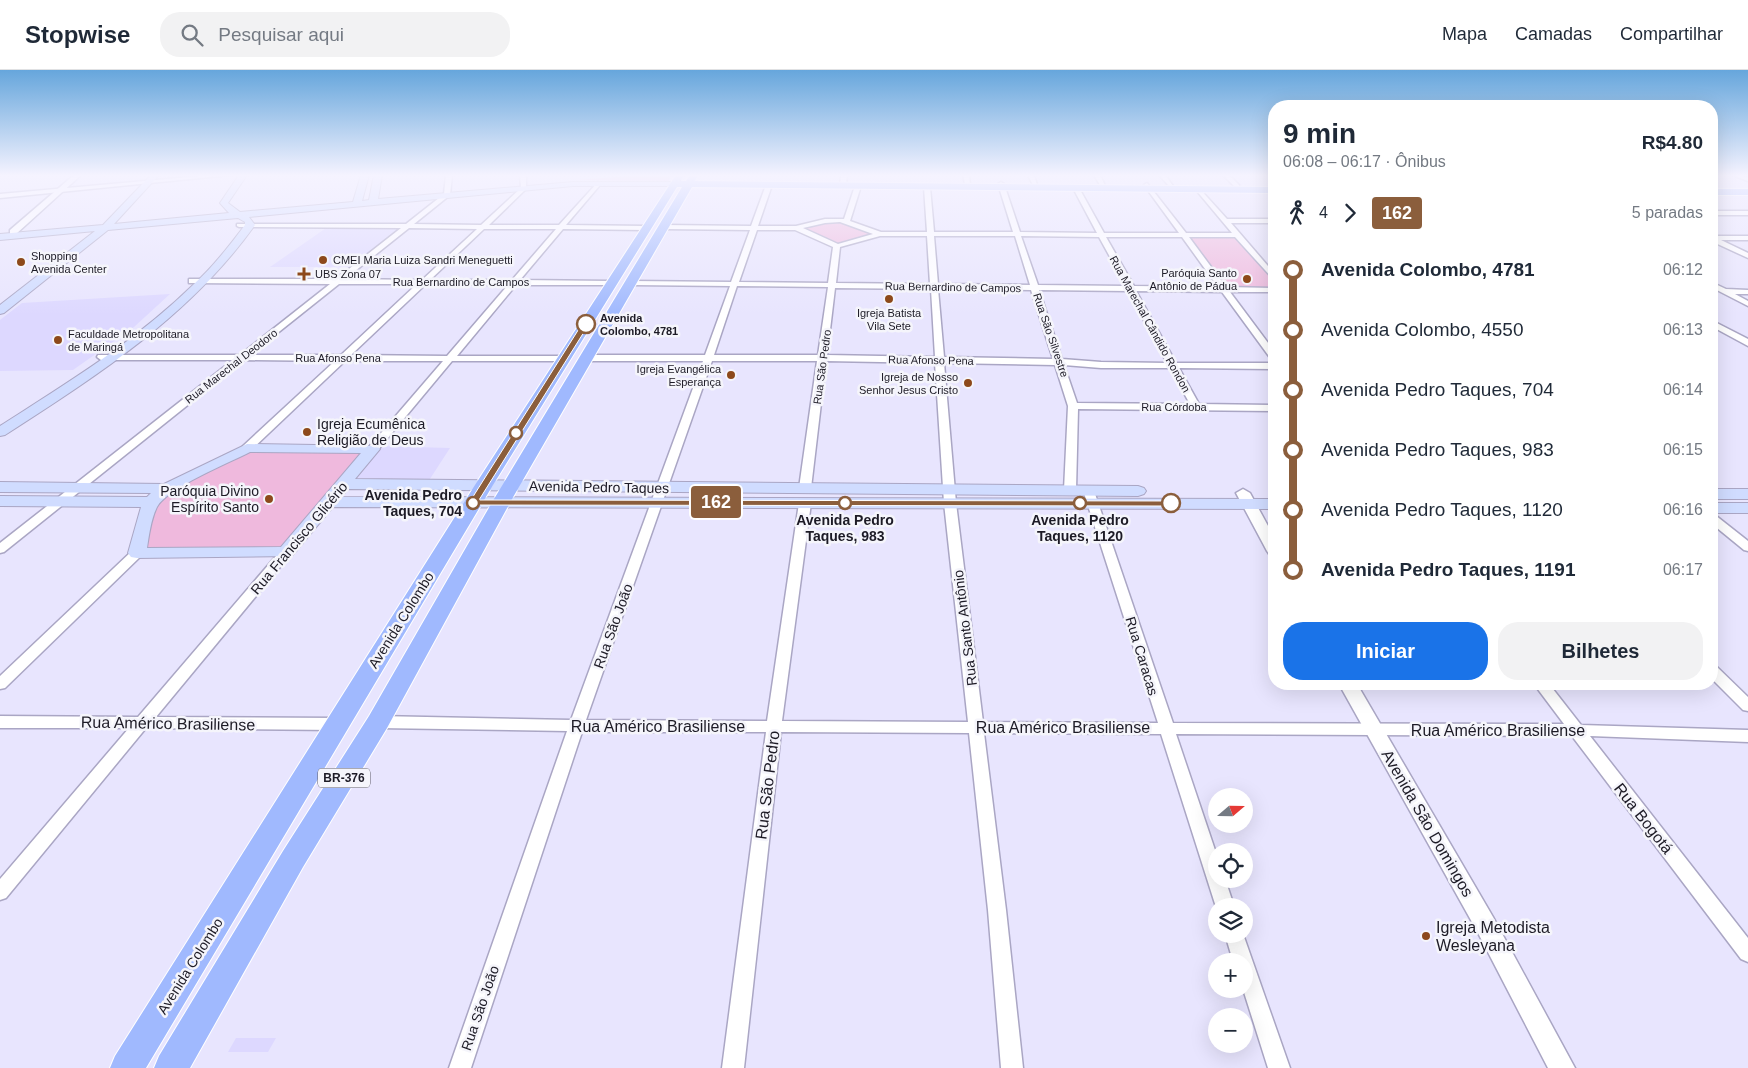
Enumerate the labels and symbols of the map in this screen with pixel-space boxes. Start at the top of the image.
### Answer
place label: Shopping Avenida Center [31,250,107,275]
marker: CMEI Maria Luiza Sandri Meneguetti [317,254,329,266]
place label: CMEI Maria Luiza Sandri Meneguetti [333,254,513,266]
street label: Rua Marechal Cândido Rondon [1107,254,1193,394]
marker: Shopping Avenida Center [15,256,27,268]
marker: UBS Zona 07 [297,267,311,281]
place label: Paróquia Santo Antônio de Pádua [1150,267,1238,292]
place label: UBS Zona 07 [315,268,381,280]
marker: Paróquia Santo Antônio de Pádua [1241,273,1253,285]
street label: Rua Bernardino de Campos [393,276,530,288]
street label: Rua Bernardino de Campos [885,280,1022,294]
street label: Rua São Silvestre [1031,291,1071,379]
marker: Igreja Batista Vila Sete [883,293,895,305]
place label: Igreja Batista Vila Sete [857,307,922,332]
place label: Avenida Colombo, 4781 [600,312,678,337]
marker: Avenida Colombo, 4781 [576,314,596,334]
street label: Rua Marechal Deodoro [182,326,280,406]
place label: Faculdade Metropolitana de Maringá [68,328,190,353]
street label: Rua São Pedro [811,329,833,405]
marker: Faculdade Metropolitana de Maringá [52,334,64,346]
street label: Rua Afonso Pena [295,352,382,364]
street label: Rua Afonso Pena [888,353,975,367]
place label: Igreja Evangélica Esperança [637,363,722,388]
marker: Igreja Evangélica Esperança [725,369,737,381]
place label: Igreja de Nosso Senhor Jesus Cristo [859,371,958,396]
marker: Igreja de Nosso Senhor Jesus Cristo [962,377,974,389]
street label: Rua Córdoba [1141,401,1208,413]
place label: Igreja Ecumênica Religião de Deus [317,416,425,448]
marker: Igreja Ecumênica Religião de Deus [301,426,313,438]
unlabelled marker [509,426,523,440]
street label: Rua Francisco Glicério [247,478,351,597]
street label: Avenida Pedro Taques [529,478,669,496]
place label: Paróquia Divino Espírito Santo [160,483,259,515]
line badge: 162 [687,486,745,518]
place label: Avenida Pedro Taques, 704 [364,487,462,519]
marker: Paróquia Divino Espírito Santo [263,493,275,505]
unlabelled marker [1161,493,1181,513]
marker: Avenida Pedro Taques, 704 [466,496,480,510]
marker: Avenida Pedro Taques, 983 [838,496,852,510]
marker: Avenida Pedro Taques, 1120 [1073,496,1087,510]
place label: Avenida Pedro Taques, 983 [796,512,894,544]
place label: Avenida Pedro Taques, 1120 [1031,512,1129,544]
street label: Avenida Colombo [365,569,437,671]
street label: Rua Santo Antônio [950,569,980,687]
street label: Rua São João [590,581,636,670]
street label: Rua Caracas [1122,615,1162,697]
street label: Rua Américo Brasiliense [81,713,255,734]
street label: Rua Américo Brasiliense [571,718,745,735]
street label: Rua Américo Brasiliense [976,719,1150,736]
street label: Rua Américo Brasiliense [1411,722,1585,739]
street label: Rua São Pedro [752,730,783,840]
street label: Avenida São Domingos [1378,747,1477,900]
road number: BR-376 [318,768,370,788]
street label: Rua Bogotá [1611,780,1676,857]
north arrow [1208,788,1252,832]
street label: Avenida Colombo [154,915,226,1017]
place label: Igreja Metodista Wesleyana [1436,919,1550,954]
marker: Igreja Metodista Wesleyana [1420,930,1432,942]
street label: Rua São João [458,963,502,1053]

